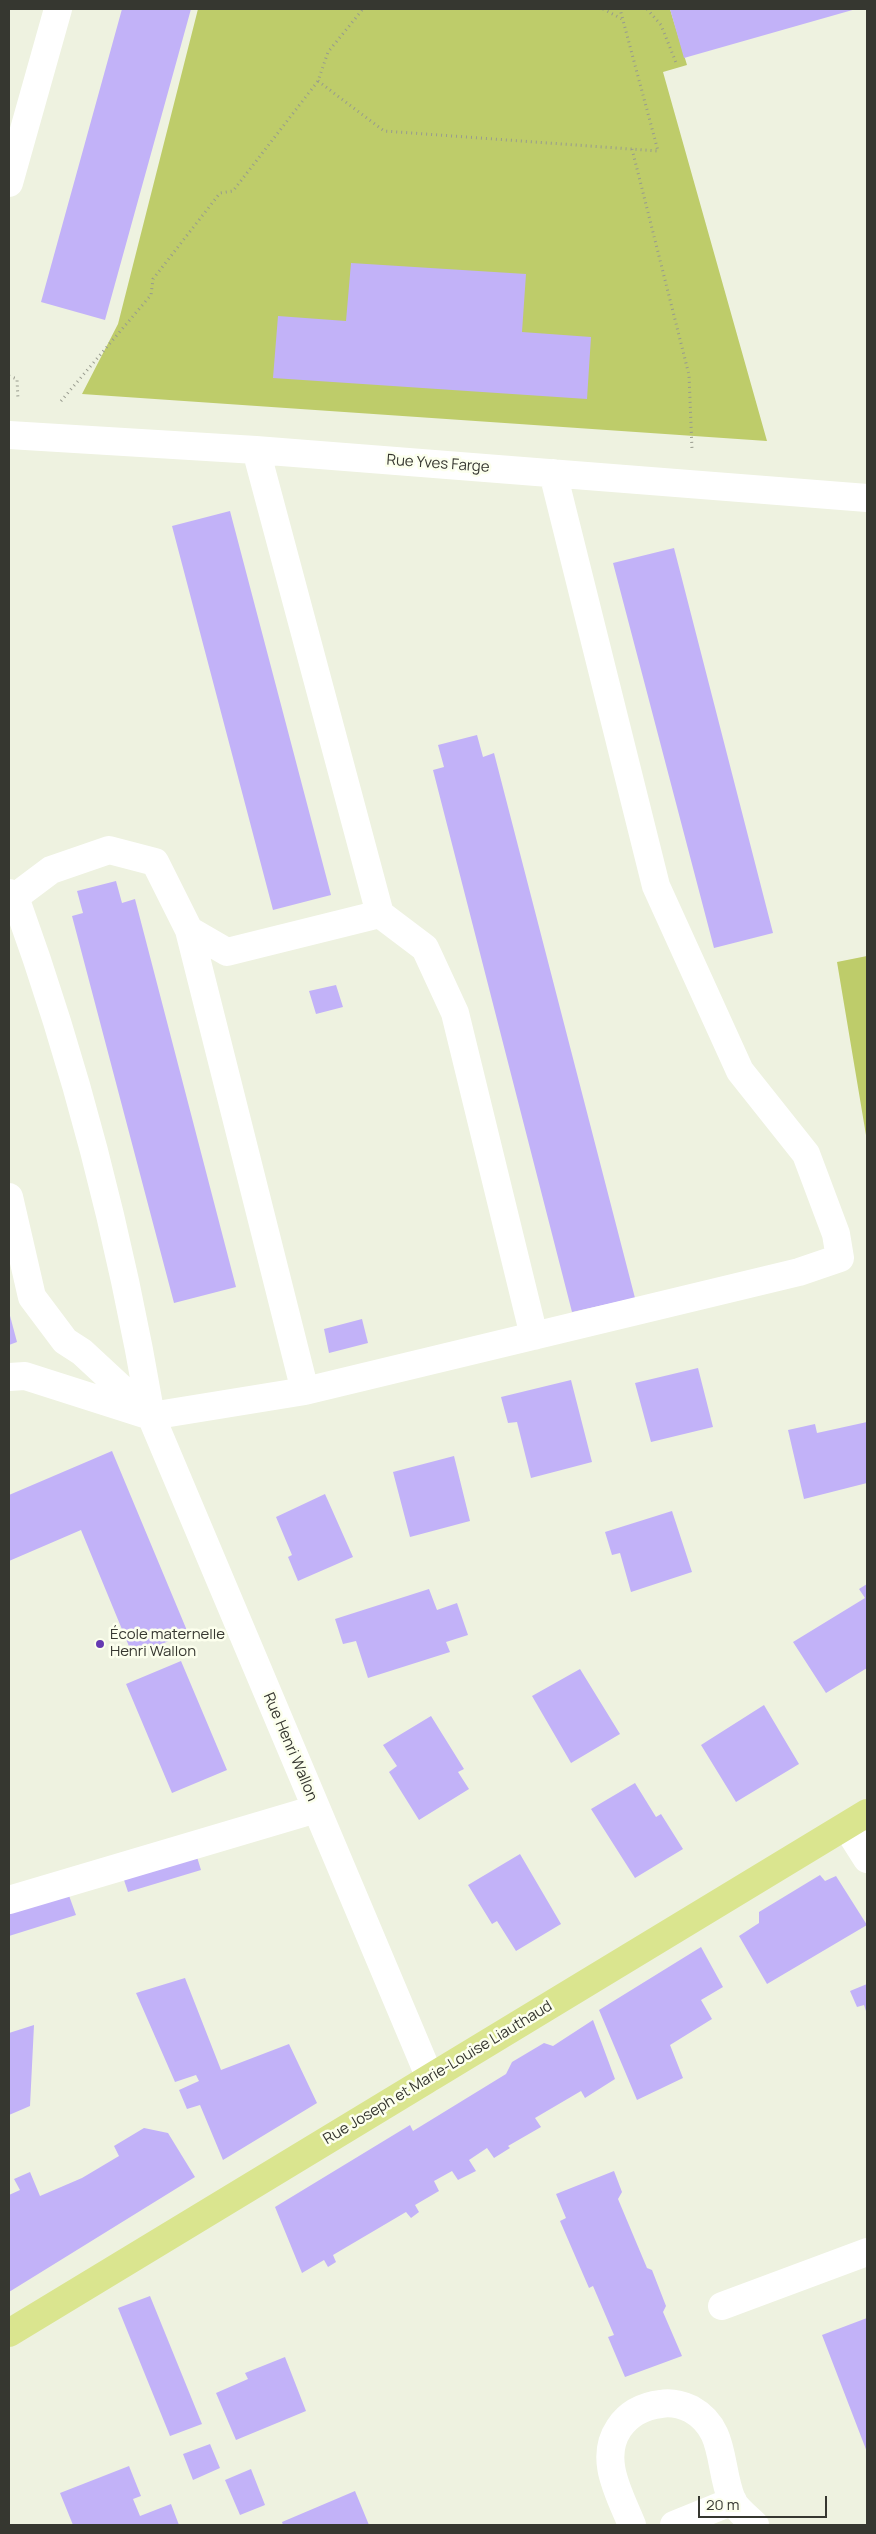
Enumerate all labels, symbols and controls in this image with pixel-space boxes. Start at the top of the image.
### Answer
street label: Rue Yves Farge [386,451,490,477]
place label: École maternelle Henri Wallon [110,1626,225,1661]
marker: École maternelle Henri Wallon [94,1638,106,1650]
street label: Rue Henri Wallon [259,1690,321,1804]
street label: Rue Joseph et Marie-Louise Liauthaud [320,1997,556,2149]
scale bar [701,2486,830,2518]
text: 20 m [706,2494,739,2515]

